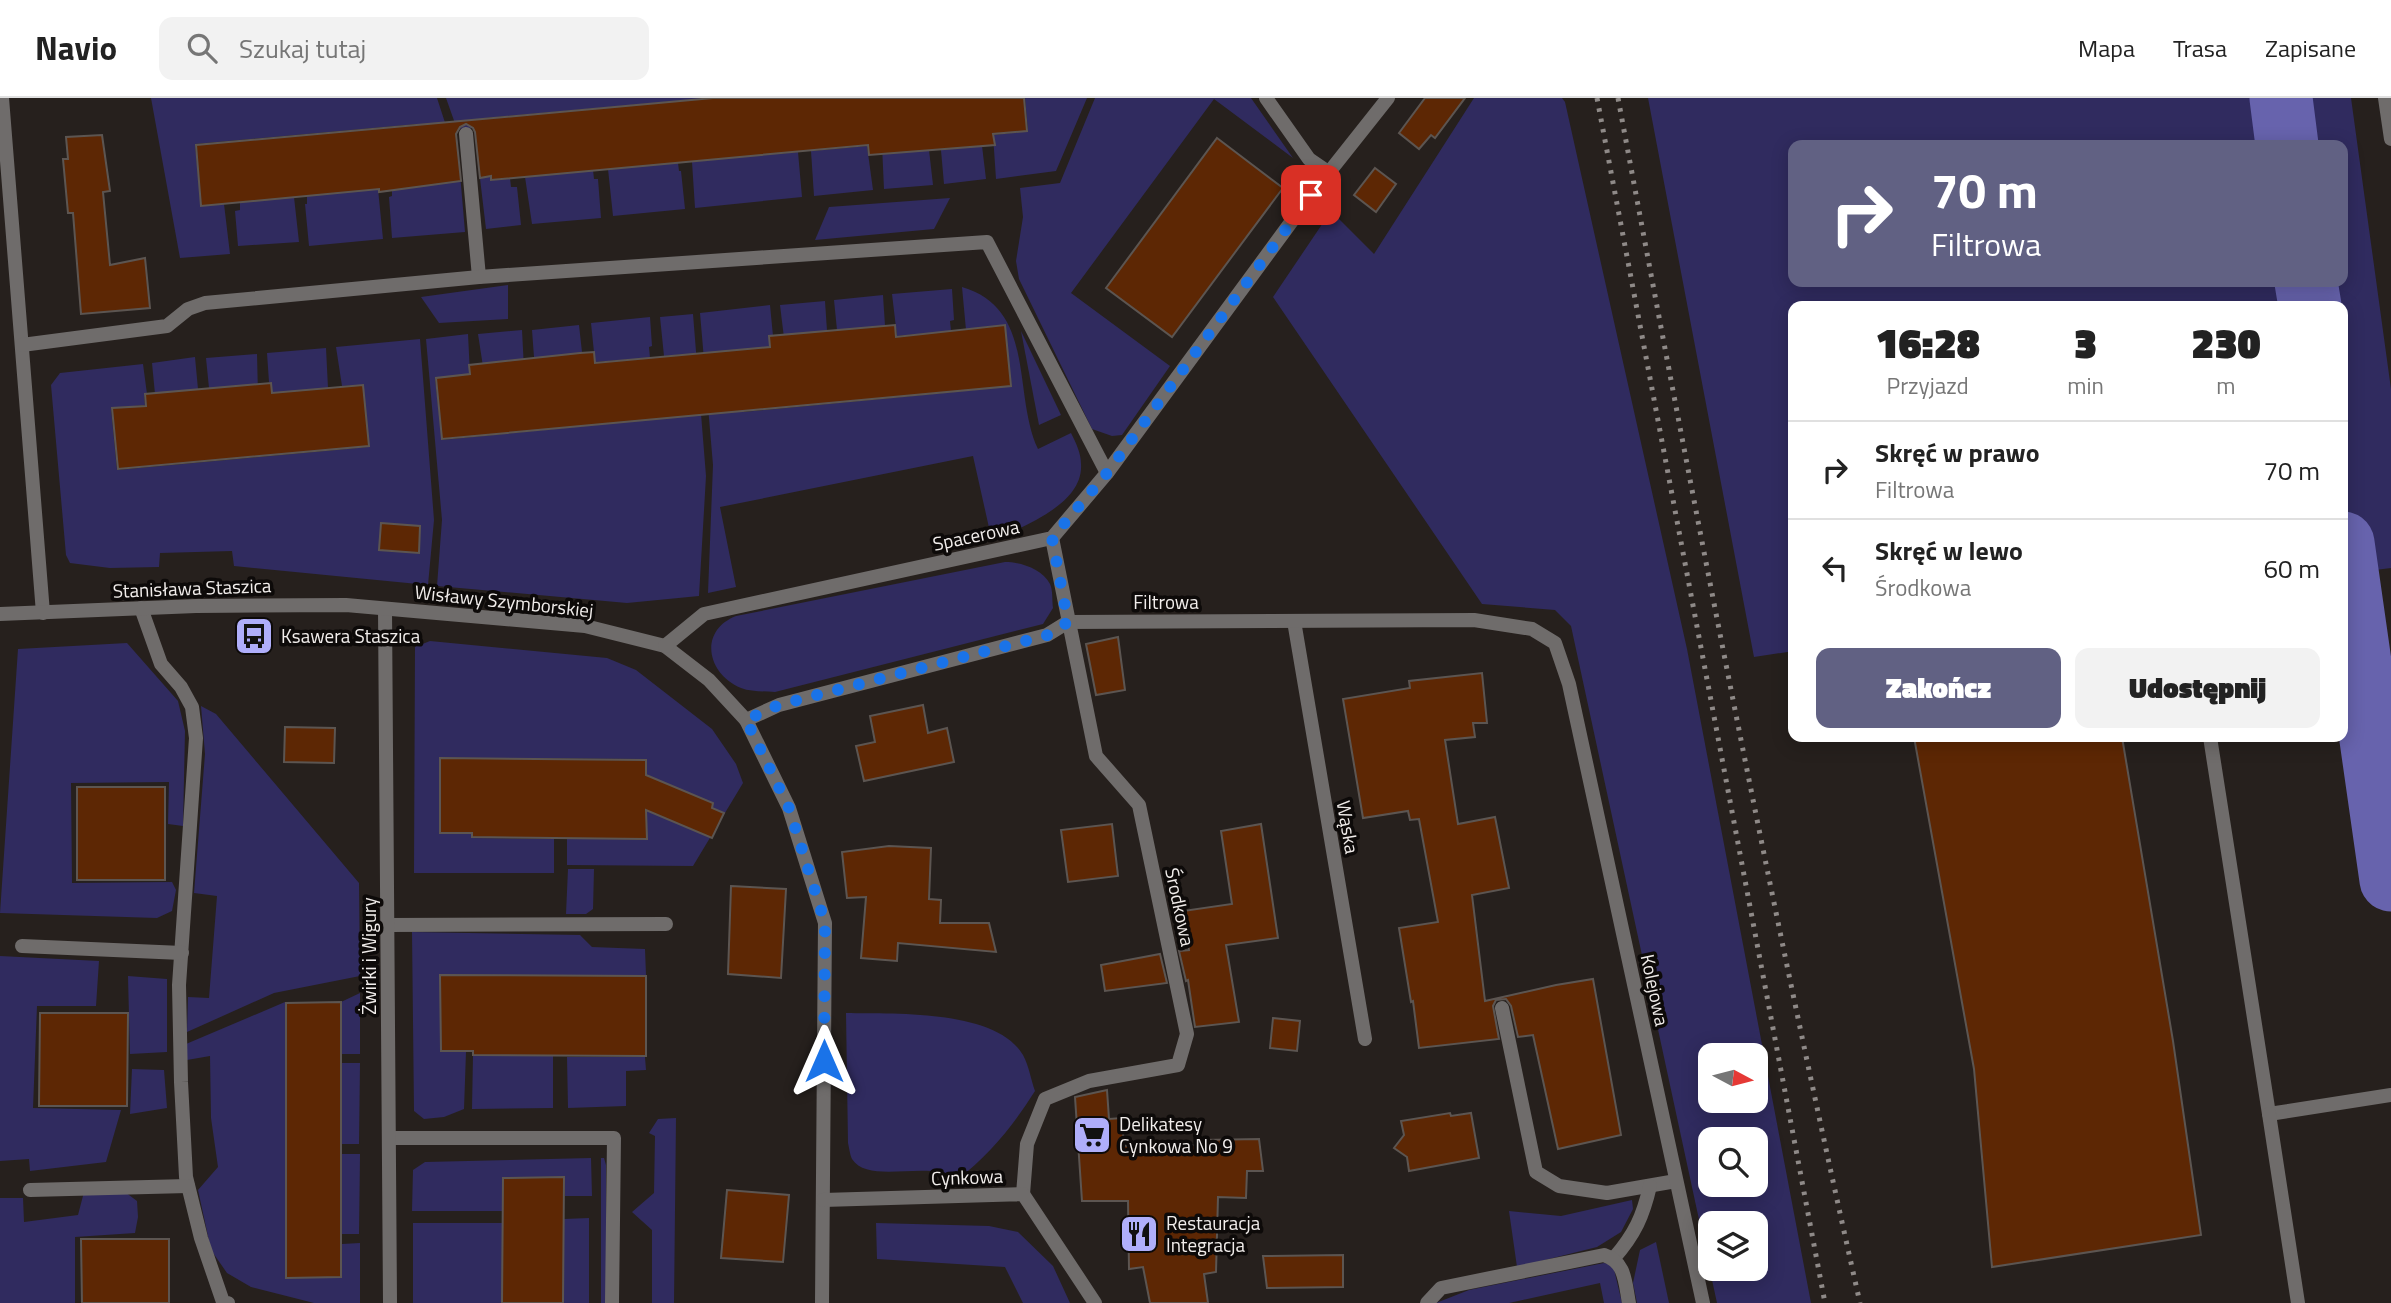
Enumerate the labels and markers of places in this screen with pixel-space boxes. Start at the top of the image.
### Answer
pin [1281,165,1341,225]
bus stop icon: Ksawera Staszica [233,615,275,657]
place label: Ksawera Staszica [281,621,421,650]
place label: Delikatesy Cynkowa No 9 [1119,1109,1233,1160]
supermarket icon: Delikatesy Cynkowa No 9 [1071,1114,1113,1156]
place label: Restauracja Integracja [1166,1208,1261,1259]
restaurant icon: Restauracja Integracja [1118,1213,1160,1255]

